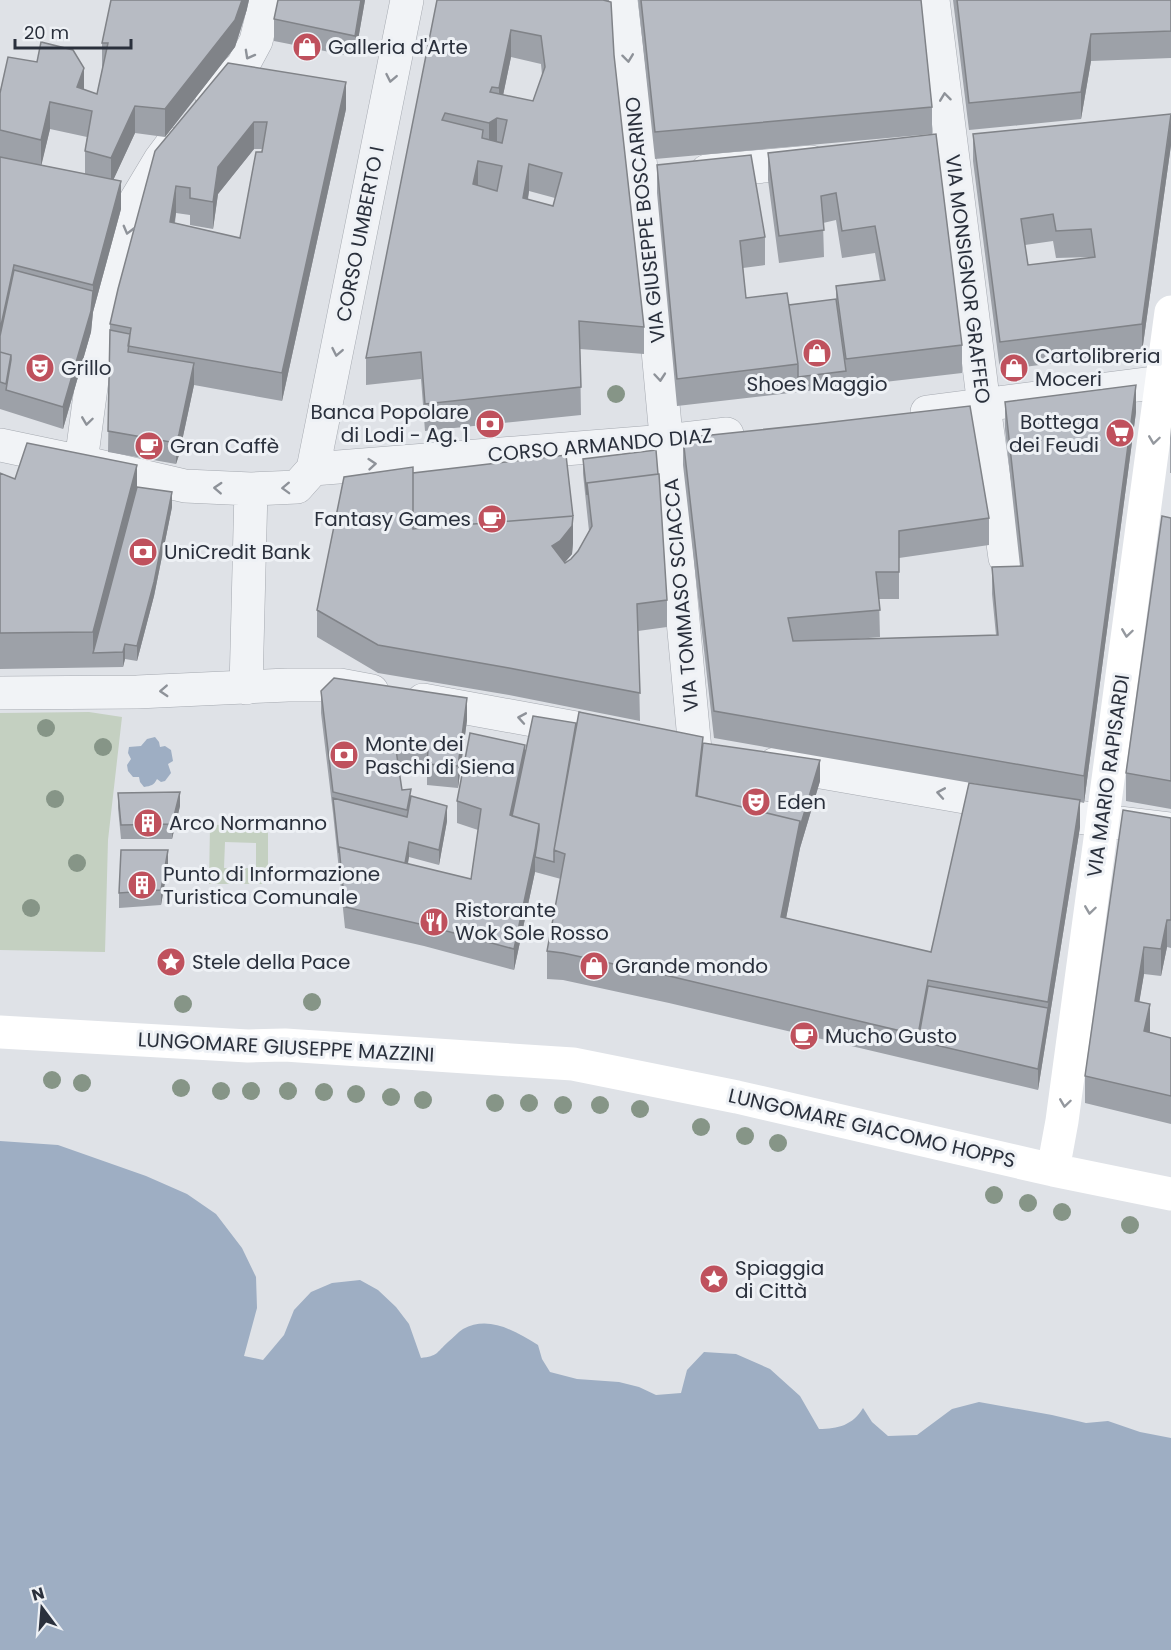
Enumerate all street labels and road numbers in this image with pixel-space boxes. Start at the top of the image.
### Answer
street label: VIA GIUSEPPE BOSCARINO [618,95,672,345]
street label: CORSO UMBERTO I [329,144,391,324]
street label: VIA MONSIGNOR GRAFFEO [939,153,997,405]
street label: CORSO ARMANDO DIAZ [487,421,713,469]
street label: VIA TOMMASO SCIACCA [657,477,705,713]
street label: VIA MARIO RAPISARDI [1080,673,1136,879]
street label: LUNGOMARE GIUSEPPE MAZZINI [137,1025,435,1069]
street label: LUNGOMARE GIACOMO HOPPS [726,1081,1018,1175]

